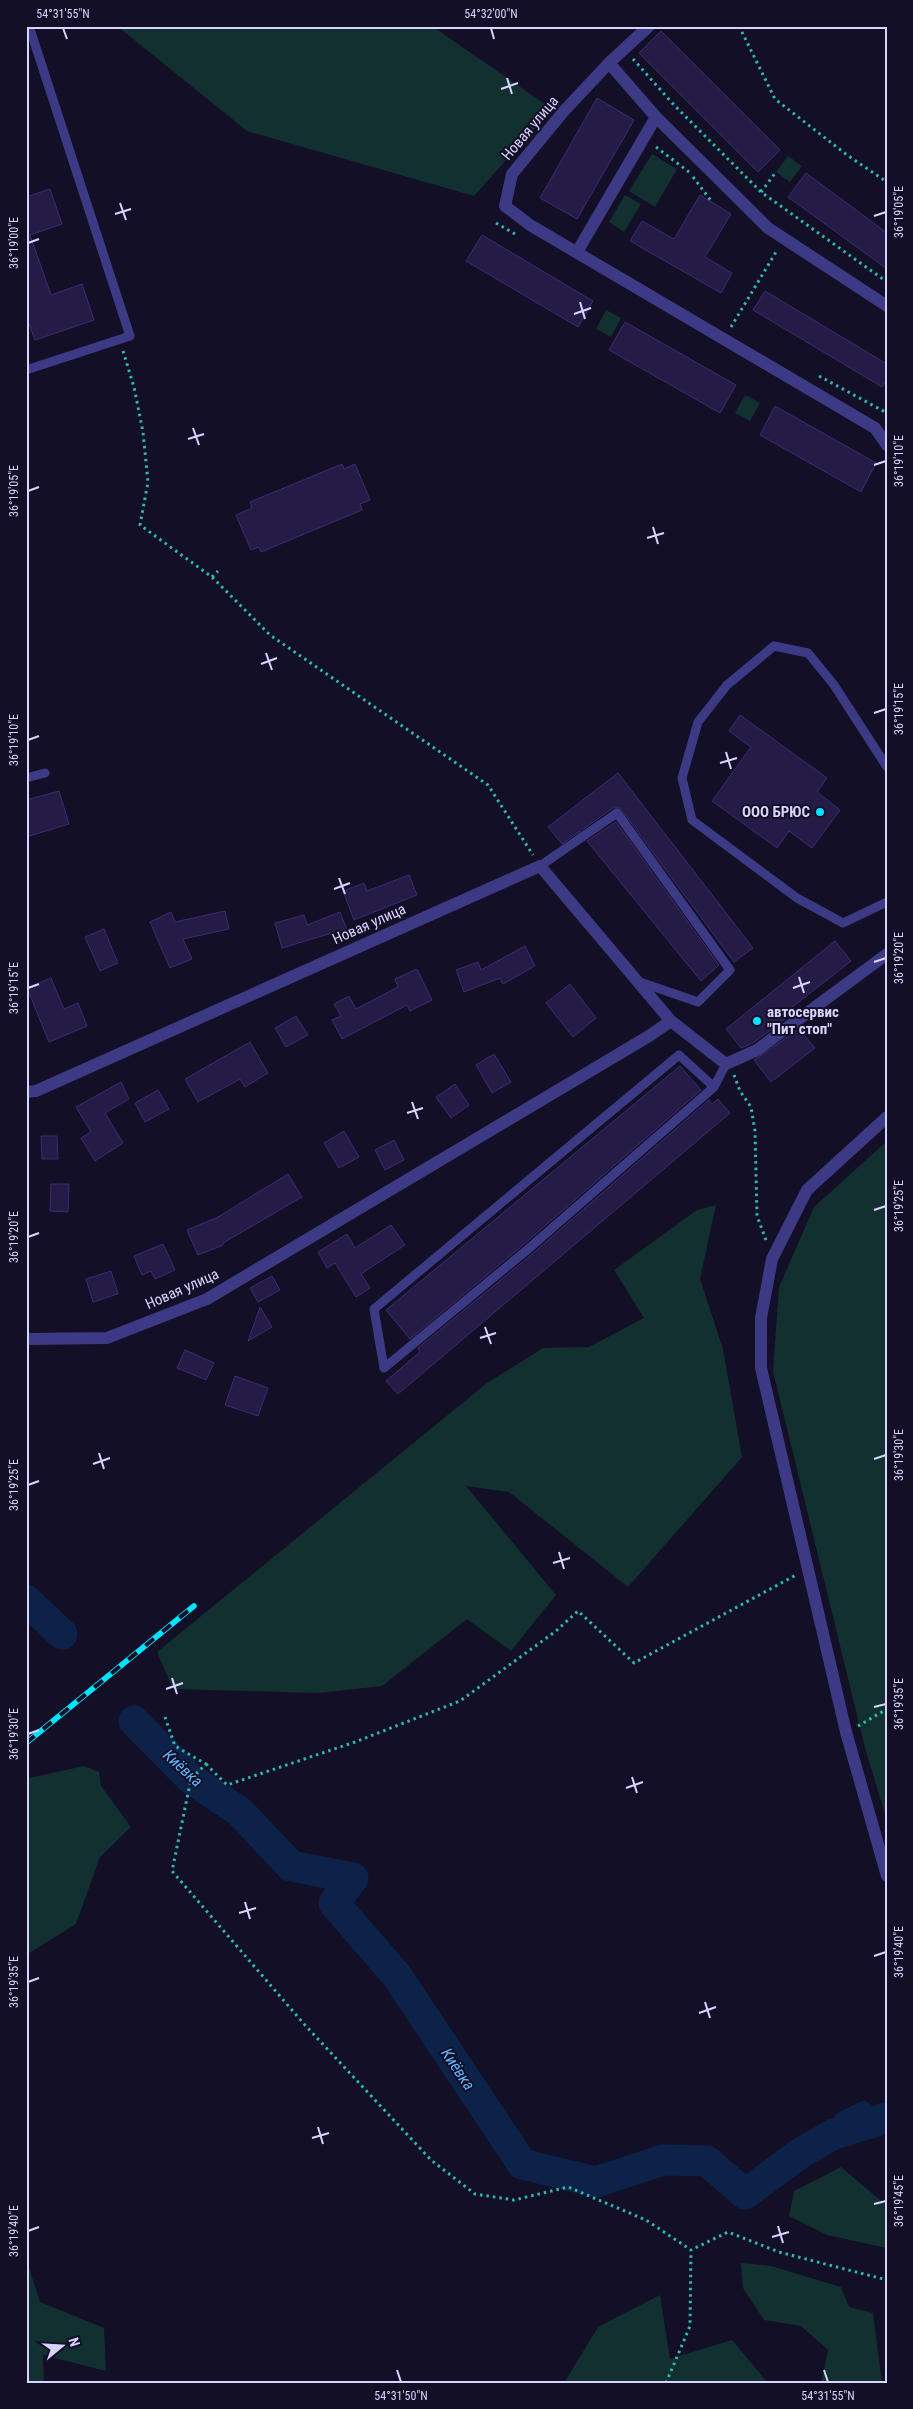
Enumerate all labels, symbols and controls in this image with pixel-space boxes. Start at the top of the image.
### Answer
text: 54°31'55"N [36,7,90,21]
text: 54°32'00"N [464,7,518,21]
street label: Новая улица [498,92,562,164]
text: 36°19'05"E [892,186,906,238]
text: 36°19'00"E [7,217,21,269]
text: 36°19'10"E [892,435,906,487]
text: 36°19'05"E [7,465,21,517]
text: 36°19'15"E [892,683,906,735]
text: 36°19'10"E [7,714,21,766]
place label: ООО БРЮС [742,803,810,821]
marker: ООО БРЮС [814,806,826,818]
street label: Новая улица [329,900,409,948]
text: 36°19'20"E [892,932,906,984]
text: 36°19'15"E [7,962,21,1014]
place label: автосервис "Пит стоп" [767,1003,839,1038]
marker: автосервис "Пит стоп" [751,1015,763,1027]
text: 36°19'25"E [892,1180,906,1232]
text: 36°19'20"E [7,1211,21,1263]
street label: Новая улица [142,1265,222,1313]
text: 36°19'30"E [892,1429,906,1481]
text: 36°19'25"E [7,1459,21,1511]
text: 36°19'35"E [892,1678,906,1730]
text: 36°19'30"E [7,1708,21,1760]
water label: Киёвка [159,1745,207,1791]
text: 36°19'40"E [892,1926,906,1978]
text: 36°19'35"E [7,1956,21,2008]
water label: Киёвка [437,2044,479,2094]
text: 36°19'45"E [892,2175,906,2227]
text: 36°19'40"E [7,2205,21,2257]
north arrow [38,2322,88,2372]
text: N [65,2335,83,2349]
text: 54°31'50"N [374,2389,428,2403]
text: 54°31'55"N [801,2389,855,2403]

